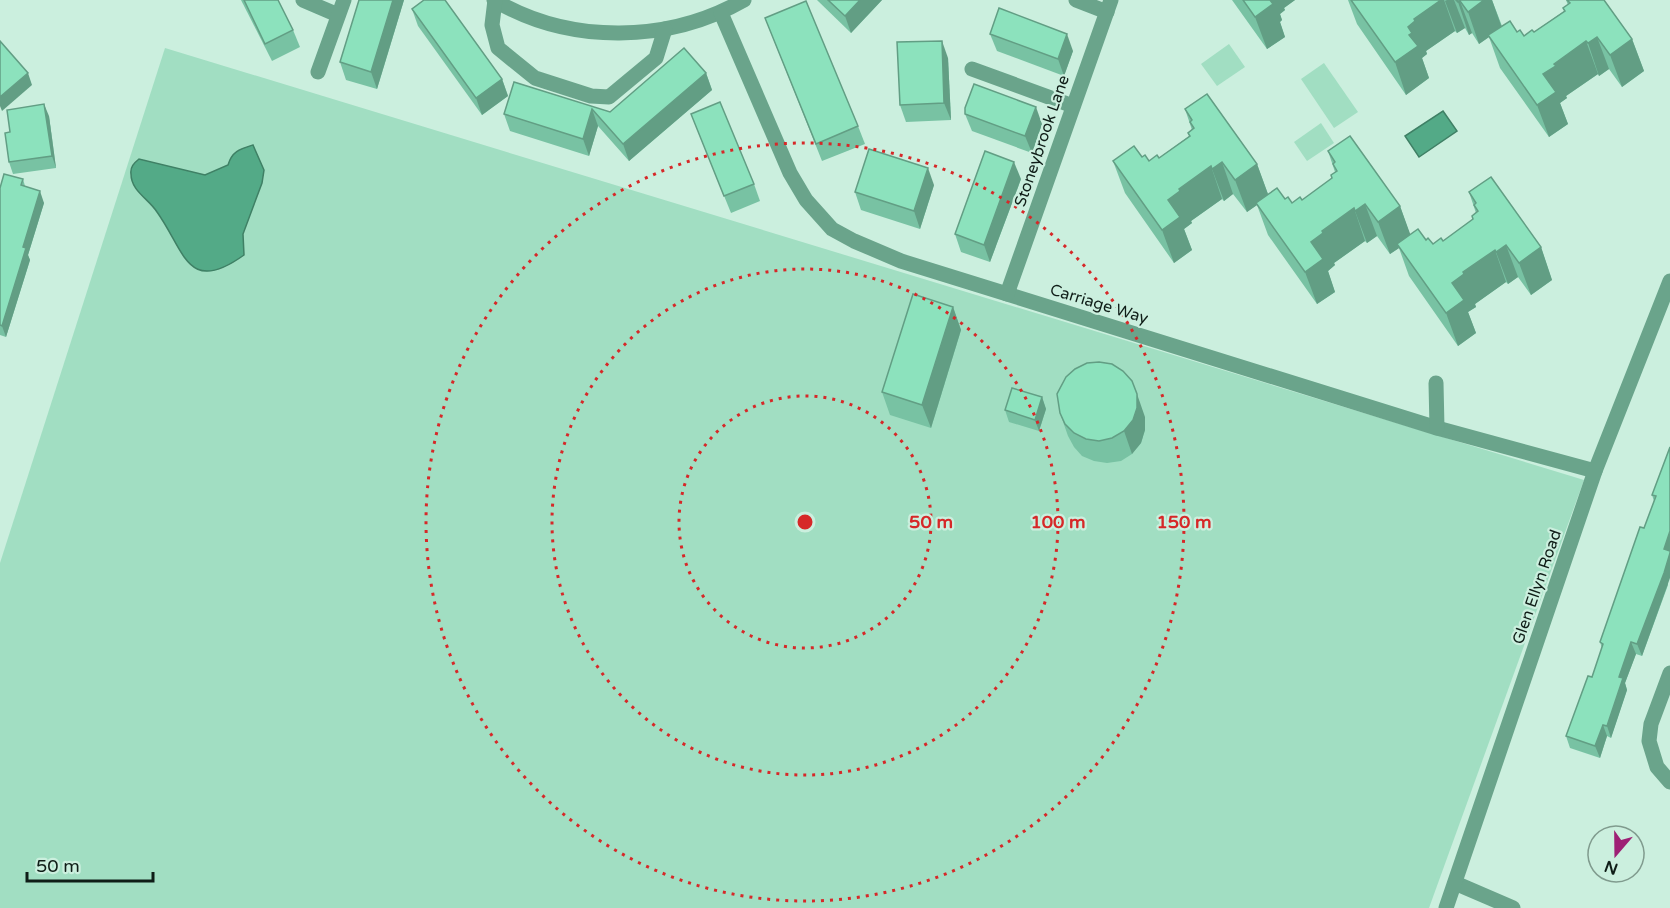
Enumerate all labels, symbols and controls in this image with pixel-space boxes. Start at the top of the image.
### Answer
street label: Stoneybrook Lane [1010,73,1074,209]
street label: Carriage Way [1047,280,1151,329]
text: 50 m [909,511,953,533]
text: 100 m [1030,511,1086,533]
text: 150 m [1156,511,1212,533]
centre of rings [795,512,815,532]
street label: Glen Ellyn Road [1508,527,1566,647]
north arrow [1586,824,1646,884]
scale bar [27,845,153,883]
text: 50 m [36,855,80,877]
text: N [1602,856,1621,879]

